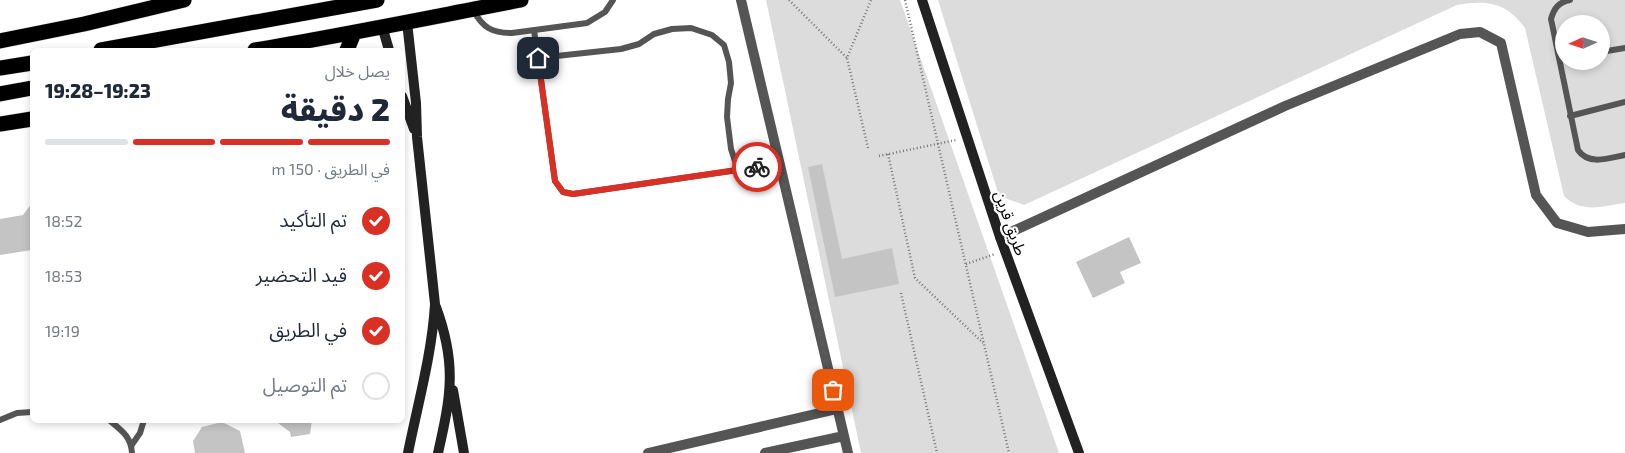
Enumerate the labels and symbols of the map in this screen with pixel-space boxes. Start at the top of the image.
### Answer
north arrow [1555,15,1610,70]
pin [517,37,559,79]
courier [732,142,782,192]
street label: طريق قرين [990,188,1031,259]
pin [812,369,854,411]

